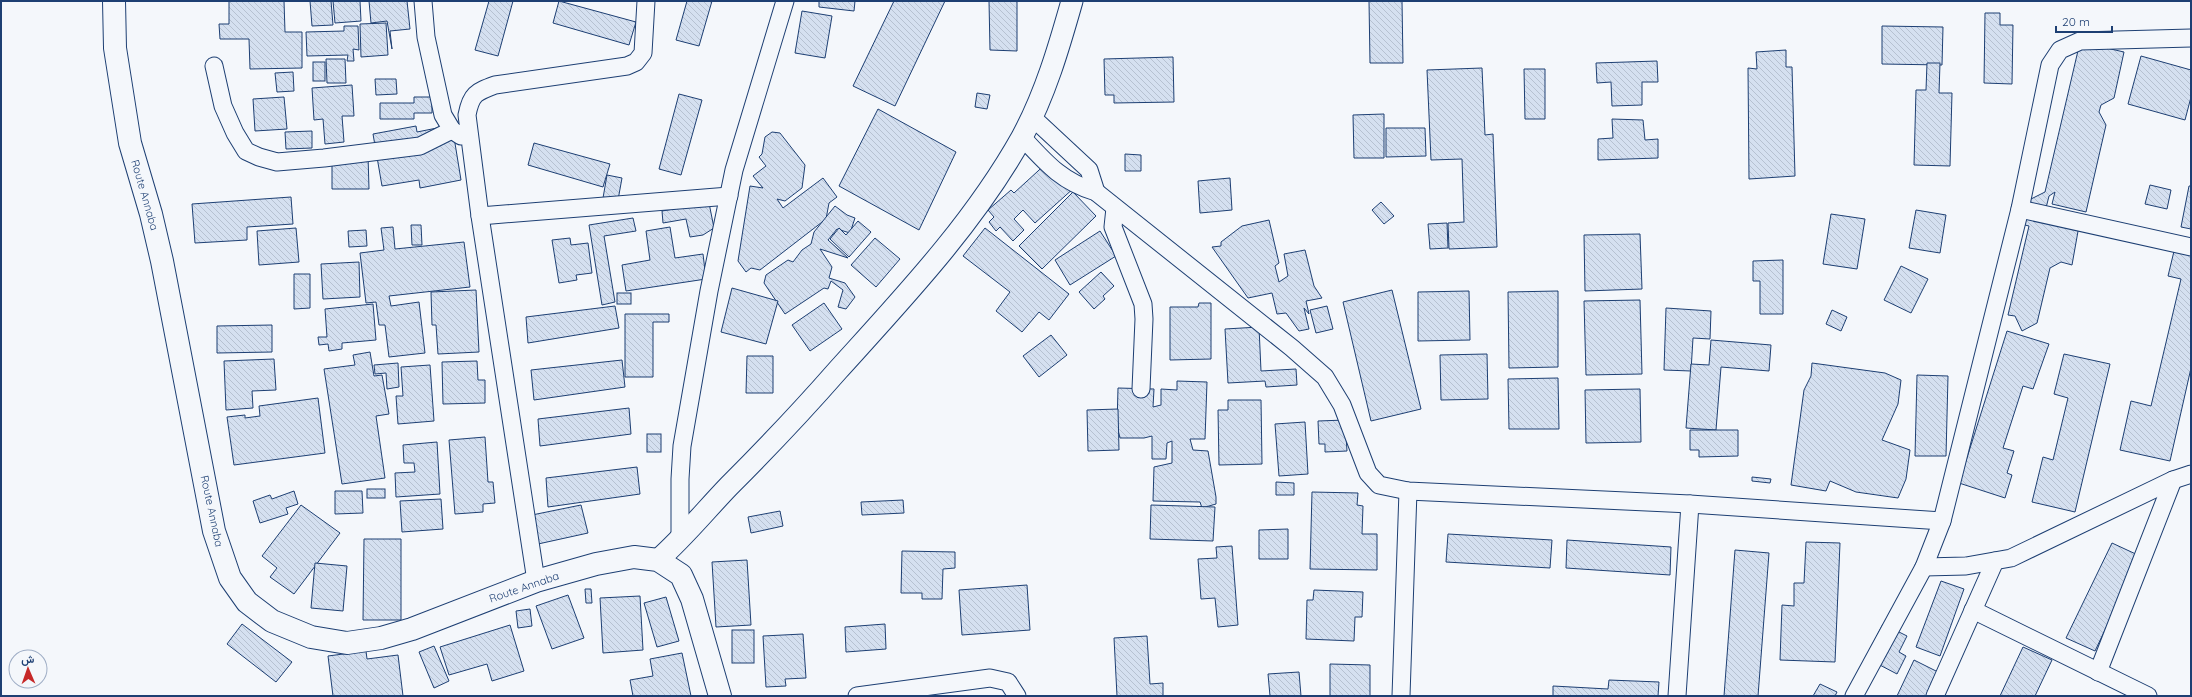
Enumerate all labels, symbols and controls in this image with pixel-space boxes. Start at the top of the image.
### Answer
scale bar [2056,8,2112,34]
text: 20 m [2062,14,2090,29]
street label: Route Annaba [128,158,162,232]
street label: Route Annaba [198,474,226,548]
street label: Route Annaba [487,569,561,605]
north arrow [8,649,48,689]
text: ش [21,652,35,666]

